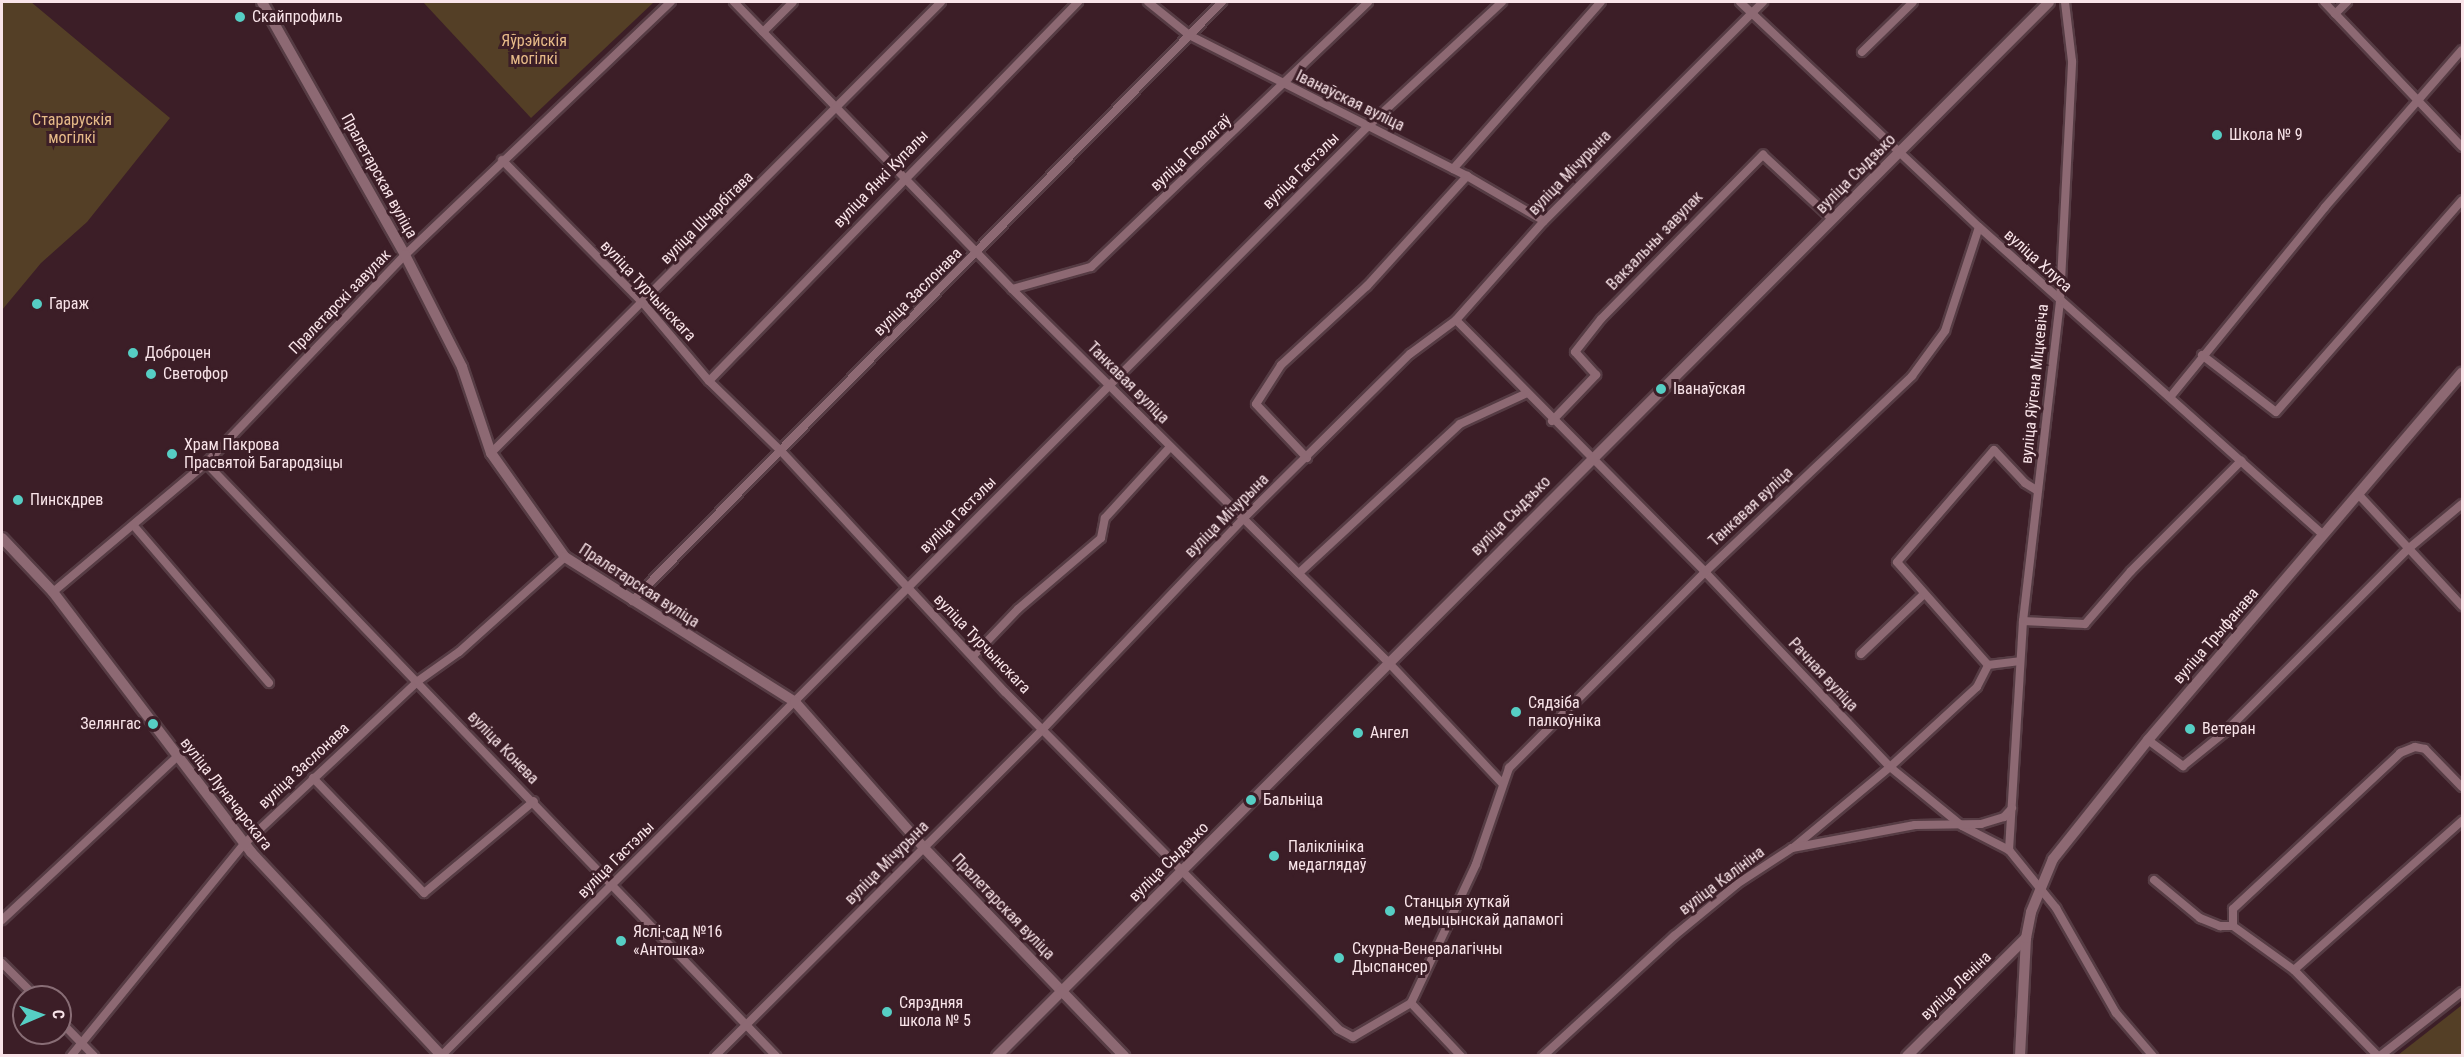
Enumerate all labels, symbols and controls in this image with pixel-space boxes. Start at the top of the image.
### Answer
place label: Скайпрофиль [252,7,343,27]
marker: Скайпрофиль [233,10,247,24]
park label: Яўрэйскія могілкі [501,31,567,69]
street label: Іванаўская вуліца [1293,66,1407,136]
park label: Старарускія могілкі [32,110,112,148]
street label: Пралетарская вуліца [337,110,421,242]
street label: вуліца Геолагаў [1147,111,1235,195]
place label: Школа № 9 [2229,125,2303,145]
street label: вуліца Янкі Купалы [830,126,932,232]
street label: вуліца Мічурына [1525,127,1615,219]
marker: Школа № 9 [2210,128,2224,142]
street label: вуліца Гастэлы [1259,129,1343,213]
street label: вуліца Сыдзько [1812,130,1900,218]
street label: вуліца Шчарбітава [657,168,757,268]
street label: Вакзальны завулак [1603,188,1707,294]
street label: вуліца Хлуса [2000,226,2076,296]
street label: вуліца Турчынскага [596,236,700,346]
street label: вуліца Заслонава [870,244,966,340]
street label: Пралетарскі завулак [285,246,395,358]
place label: Гараж [49,294,89,314]
marker: Гараж [30,297,44,311]
street label: вуліца Яўгена Міцкевіча [2017,303,2053,465]
street label: Танкавая вуліца [1083,338,1173,428]
place label: Доброцен [145,343,211,363]
marker: Доброцен [126,346,140,360]
place label: Светофор [163,364,228,384]
marker: Светофор [144,367,158,381]
place label: Іванаўская [1673,379,1745,399]
marker: Іванаўская [1654,382,1668,396]
place label: Храм Пакрова Прасвятой Багародзіцы [184,435,343,473]
marker: Храм Пакрова Прасвятой Багародзіцы [165,447,179,461]
street label: Танкавая вуліца [1705,463,1797,551]
street label: вуліца Мічурына [1181,470,1273,562]
street label: вуліца Сыдзько [1467,472,1555,560]
street label: вуліца Гастэлы [916,473,1000,557]
place label: Пинскдрев [30,490,103,510]
marker: Пинскдрев [11,493,25,507]
street label: Пралетарская вуліца [575,540,703,632]
street label: вуліца Трыфанава [2169,584,2263,688]
street label: вуліца Турчынскага [930,590,1034,698]
street label: Рачная вуліца [1784,634,1862,716]
place label: Сядзіба палкоўніка [1528,693,1601,731]
marker: Сядзіба палкоўніка [1509,705,1523,719]
street label: вуліца Конева [463,708,543,788]
place label: Зелянгас [80,714,141,734]
marker: Зелянгас [146,717,160,731]
street label: вуліца Заслонава [255,719,353,813]
place label: Ветеран [2202,719,2256,739]
marker: Ветеран [2183,722,2197,736]
place label: Ангел [1370,723,1409,743]
marker: Ангел [1351,726,1365,740]
street label: вуліца Луначарскага [176,734,276,854]
place label: Бальніца [1263,790,1323,810]
marker: Бальніца [1244,793,1258,807]
street label: вуліца Мічурына [841,817,933,909]
street label: вуліца Гастэлы [574,818,658,902]
street label: вуліца Сыдзько [1125,818,1213,906]
place label: Паліклініка медаглядаў [1288,837,1366,875]
street label: вуліца Калініна [1676,843,1768,919]
marker: Паліклініка медаглядаў [1265,847,1283,865]
street label: Пралетарская вуліца [948,850,1058,964]
place label: Станцыя хуткай медыцынскай дапамогі [1404,892,1563,930]
marker: Станцыя хуткай медыцынскай дапамогі [1381,902,1399,920]
place label: Яслі-сад №16 «Антошка» [633,922,722,960]
marker: Яслі-сад №16 «Антошка» [614,934,628,948]
place label: Скурна-Венералагічны Дыспансер [1352,939,1503,977]
street label: вуліца Леніна [1917,948,1995,1024]
marker: Скурна-Венералагічны Дыспансер [1330,949,1348,967]
north arrow [12,985,72,1045]
place label: Сярэдняя школа № 5 [899,993,971,1031]
marker: Сярэдняя школа № 5 [880,1005,894,1019]
text: С [49,1010,68,1019]

